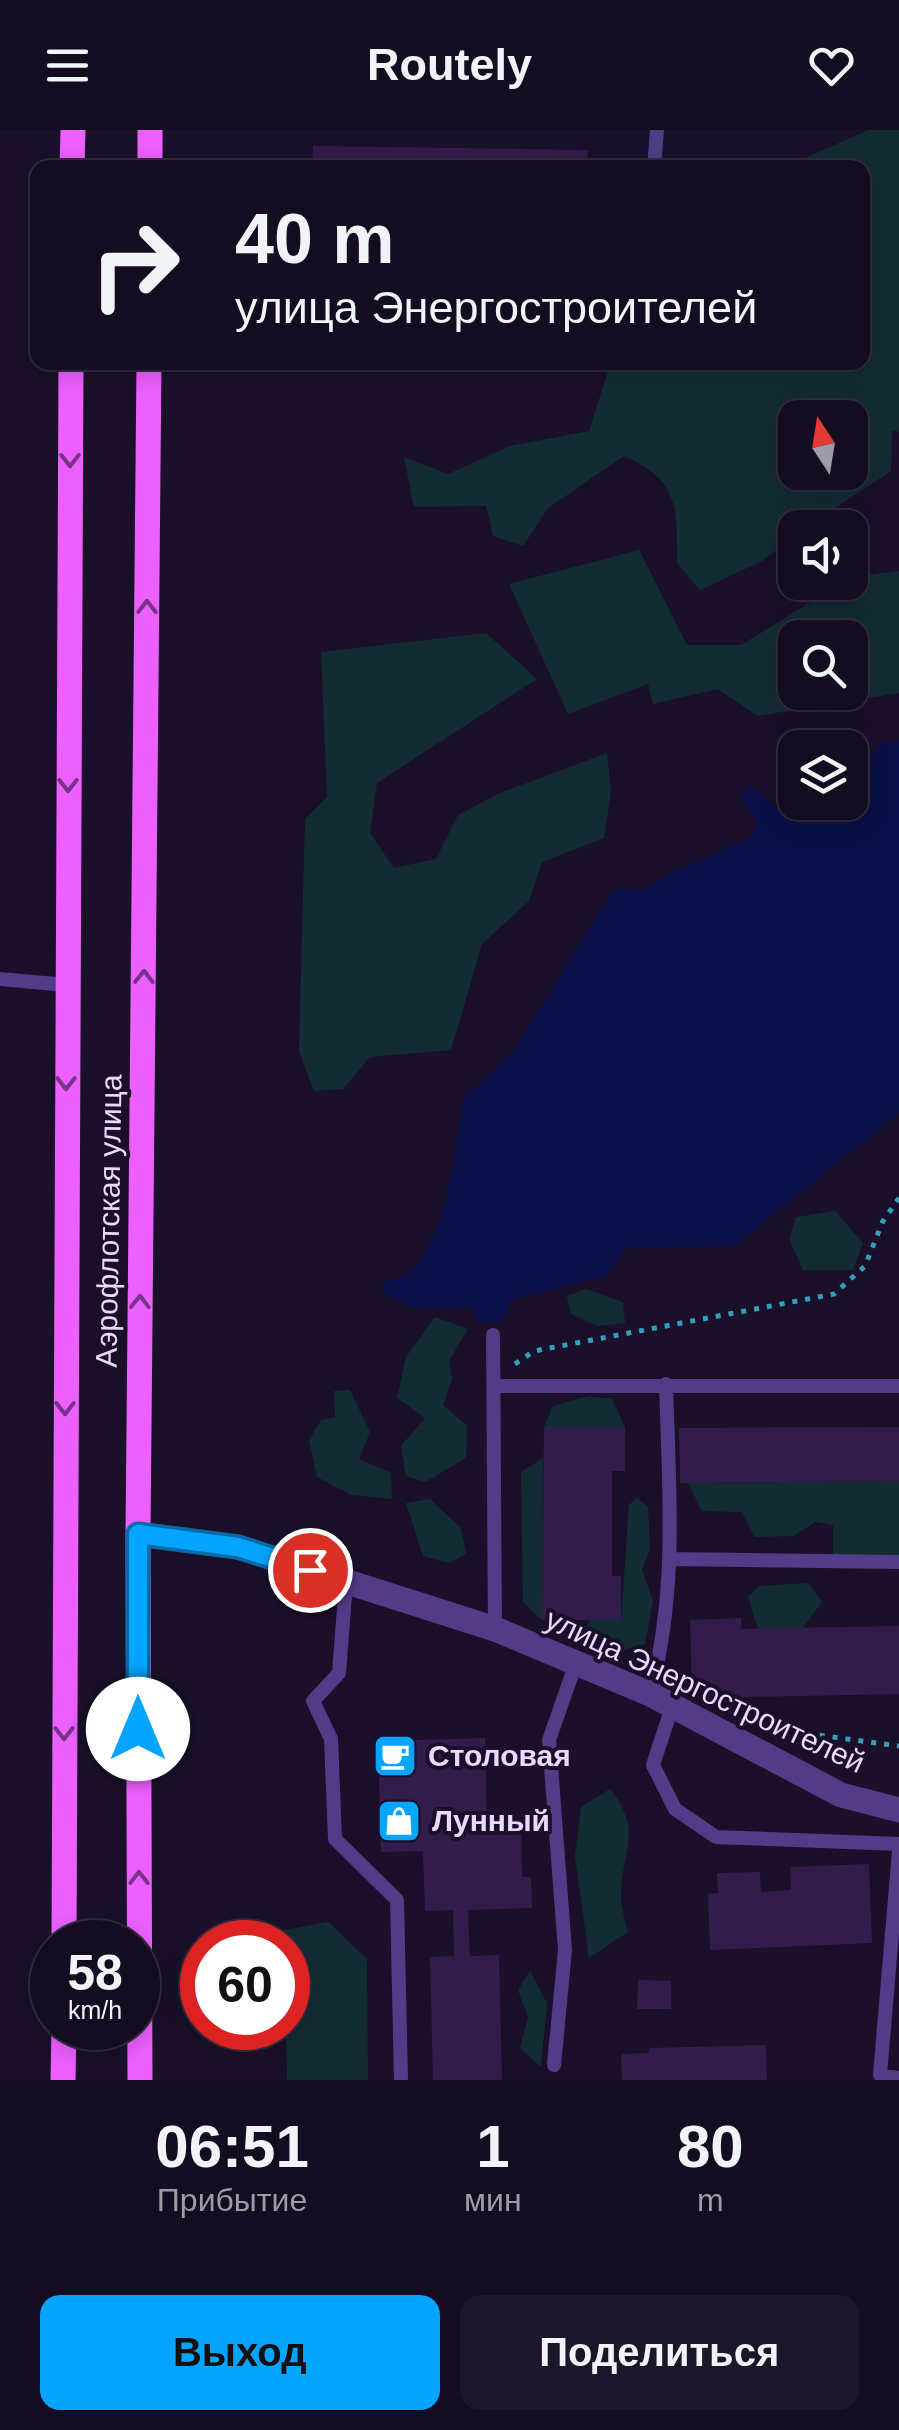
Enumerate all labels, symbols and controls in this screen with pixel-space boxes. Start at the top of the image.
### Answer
icon: menu [40,38,95,93]
icon: heart [804,38,859,93]
text: Routely [367,39,532,90]
icon: right [70,200,200,330]
text: 40 m [235,200,395,278]
text: улица Энергостроителей [235,282,757,333]
north arrow [778,400,868,490]
map controls [778,400,868,820]
one-way arrow [59,452,81,468]
button: sound [778,510,868,600]
one-way arrow [136,599,158,614]
button: search [778,620,868,710]
button: layers [778,730,868,820]
one-way arrow [57,778,79,793]
one-way arrow [133,969,155,984]
street label: Аэрофлотская улица [89,1074,128,1368]
one-way arrow [55,1076,77,1091]
one-way arrow [130,1294,151,1310]
one-way arrow [54,1400,76,1416]
pin [268,1528,353,1613]
icon: arrive [283,1543,338,1598]
street label: улица Энергостроителей [540,1602,870,1779]
position arrow [86,1677,190,1781]
one-way arrow [53,1726,75,1741]
cafe icon: Столовая [372,1733,418,1779]
place label: Столовая [428,1739,571,1772]
shop icon: Лунный [376,1798,422,1844]
place label: Лунный [432,1804,550,1837]
one-way arrow [128,1869,150,1884]
speed limit sign: 60 [180,1920,310,2050]
text: 58 [67,1945,123,2001]
text: km/h [68,1996,122,2024]
text: 06:51 [155,2113,309,2180]
text: 1 [476,2113,510,2180]
text: 80 [677,2113,744,2180]
text: Прибытие [157,2182,307,2218]
text: мин [464,2182,522,2218]
text: m [697,2182,724,2218]
button: Выход [40,2295,440,2410]
button: Поделиться [460,2295,859,2410]

